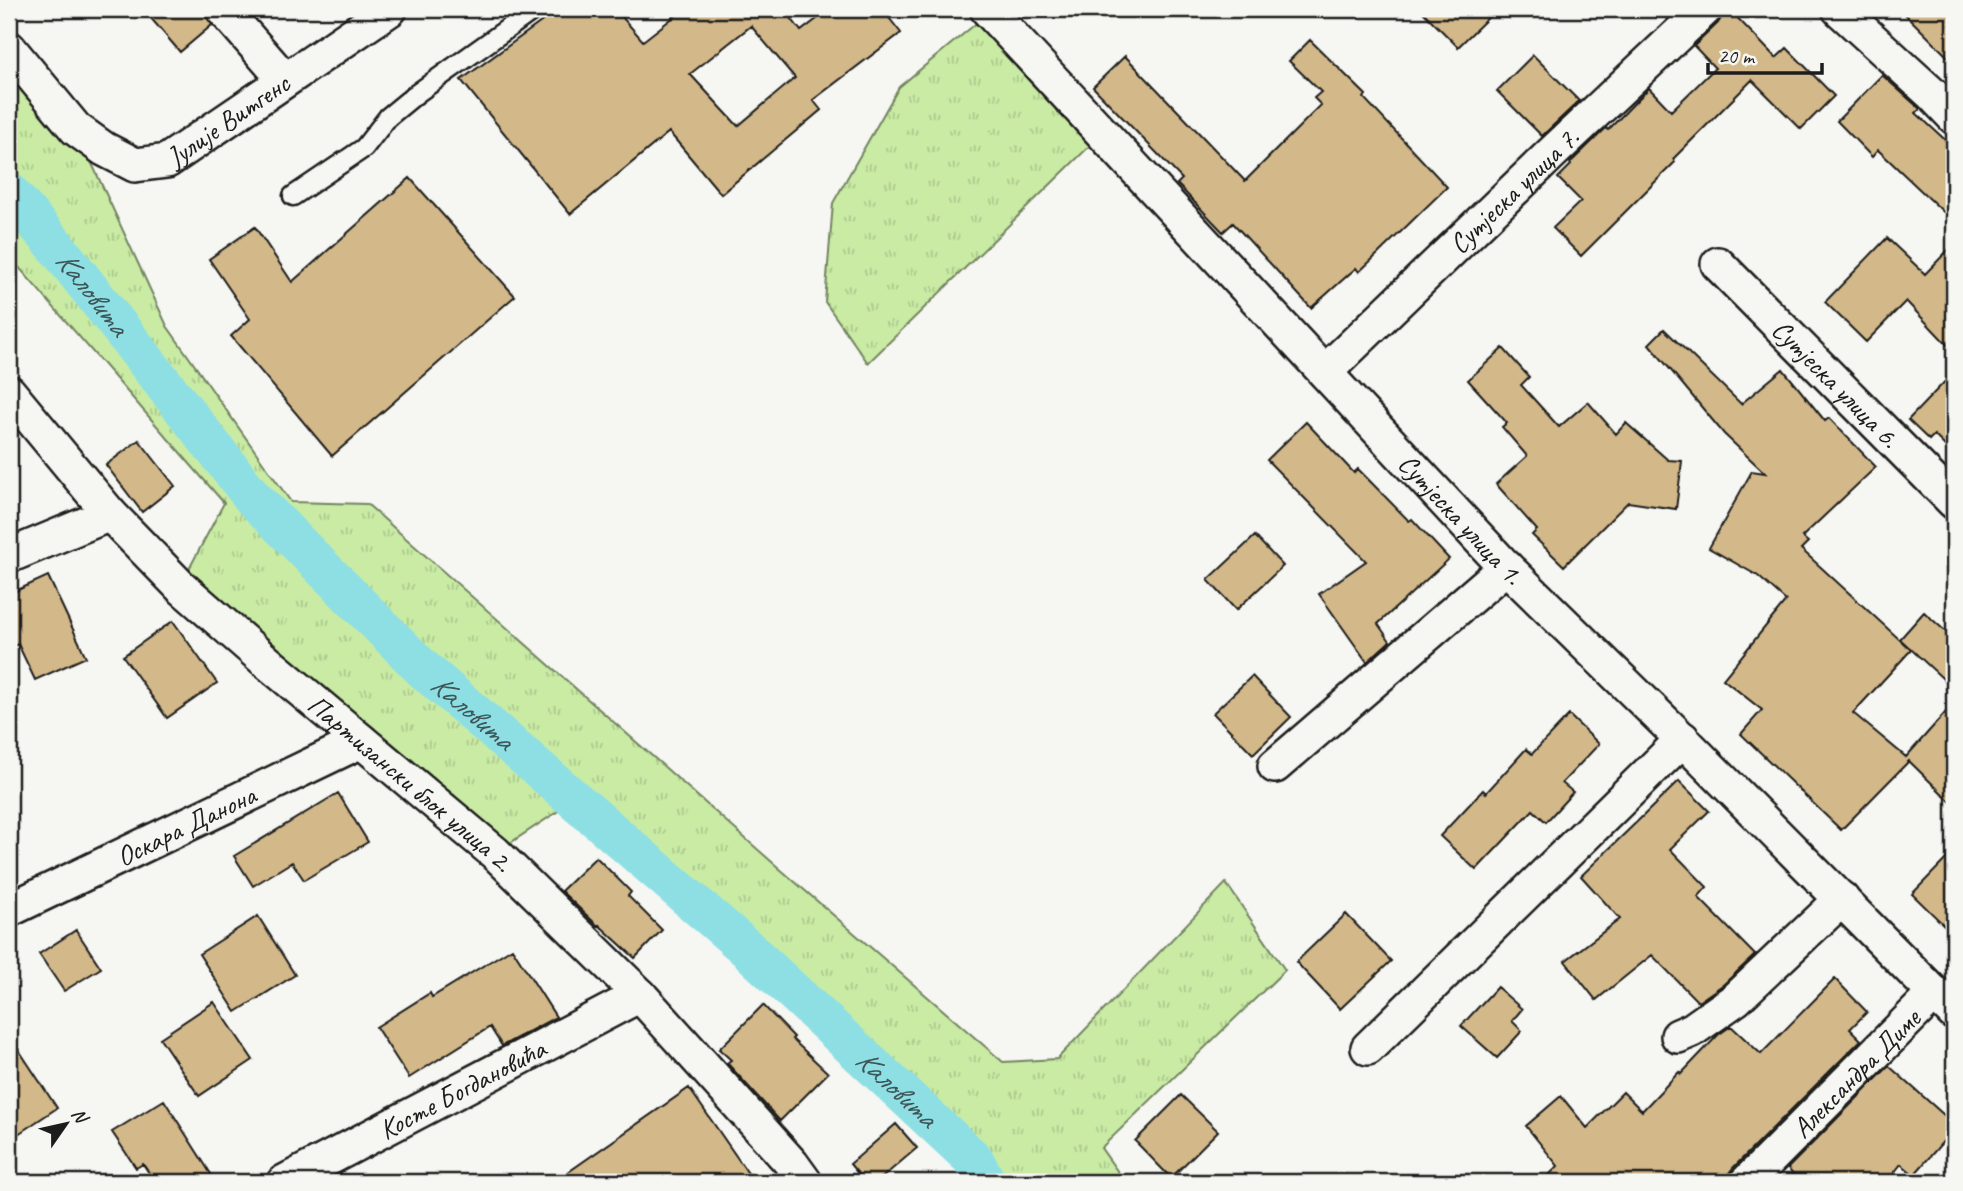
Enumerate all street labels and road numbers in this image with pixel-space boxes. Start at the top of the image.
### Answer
street label: Јулије Витгенс [158,65,298,176]
street label: Сутјеска улица 7. [1442,120,1587,261]
street label: Сутјеска улица 6. [1765,312,1908,456]
street label: Сутјеска улица 1. [1391,446,1531,592]
street label: Партизански блок улица 2. [301,687,521,880]
street label: Оскара Данона [110,776,263,874]
street label: Александра Диме [1784,1000,1929,1145]
street label: Косте Богдановића [373,1030,553,1147]

